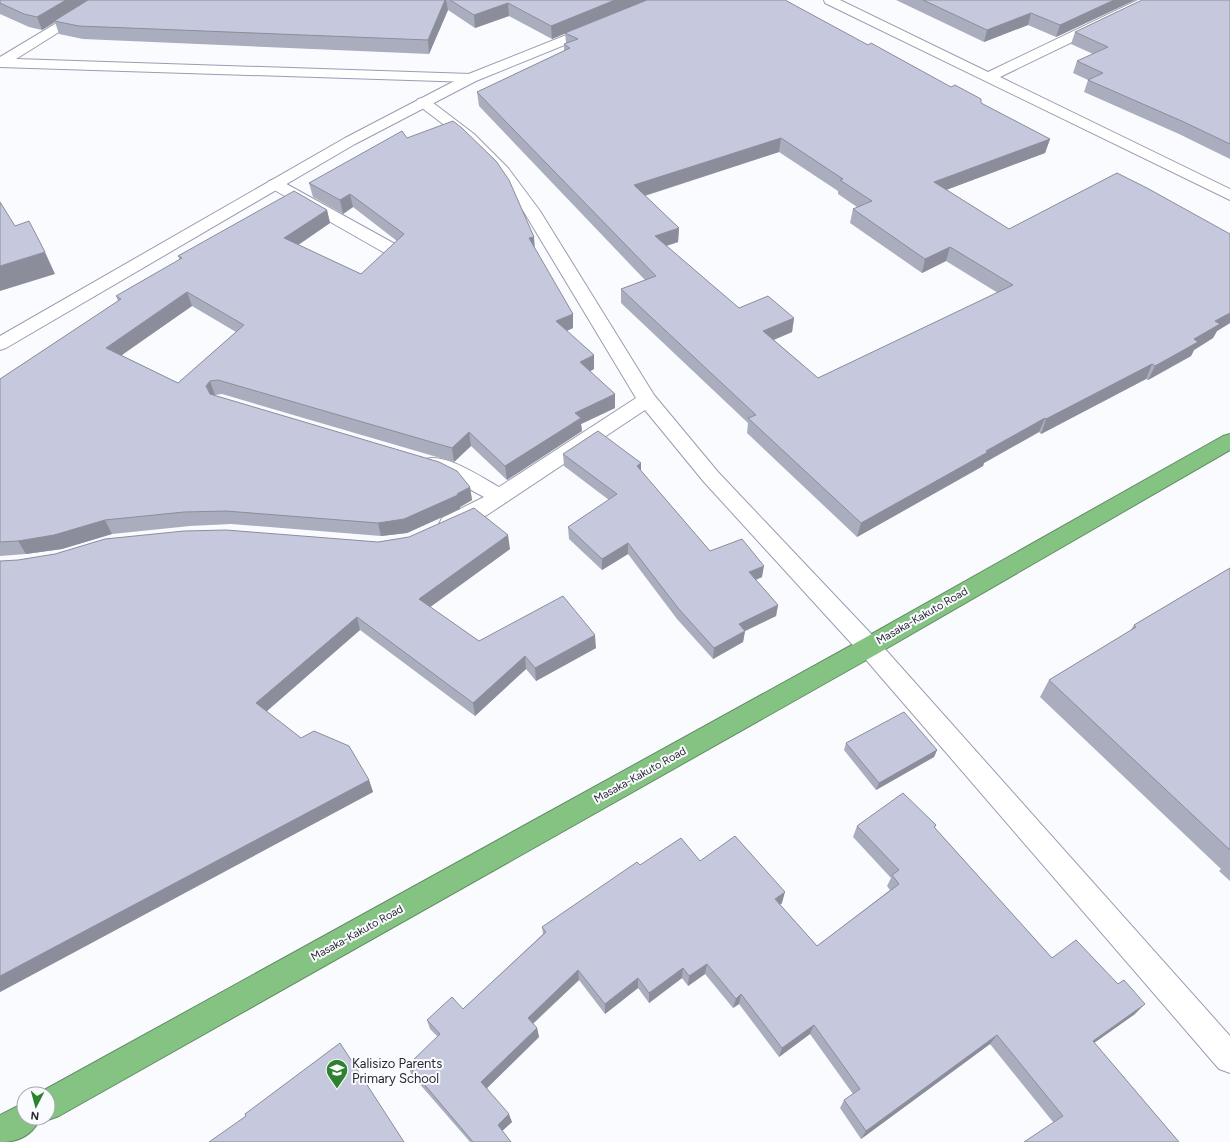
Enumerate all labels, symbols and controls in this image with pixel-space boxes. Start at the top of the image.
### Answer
street label: Masaka-Kakuto Road [874,585,970,647]
street label: Masaka-Kakuto Road [592,744,688,806]
street label: Masaka-Kakuto Road [309,902,405,964]
place label: Kalisizo Parents Primary School [352,1056,442,1086]
school or university icon: Kalisizo Parents Primary School [324,1057,350,1090]
north arrow [16,1086,56,1126]
text: N [30,1109,40,1122]

